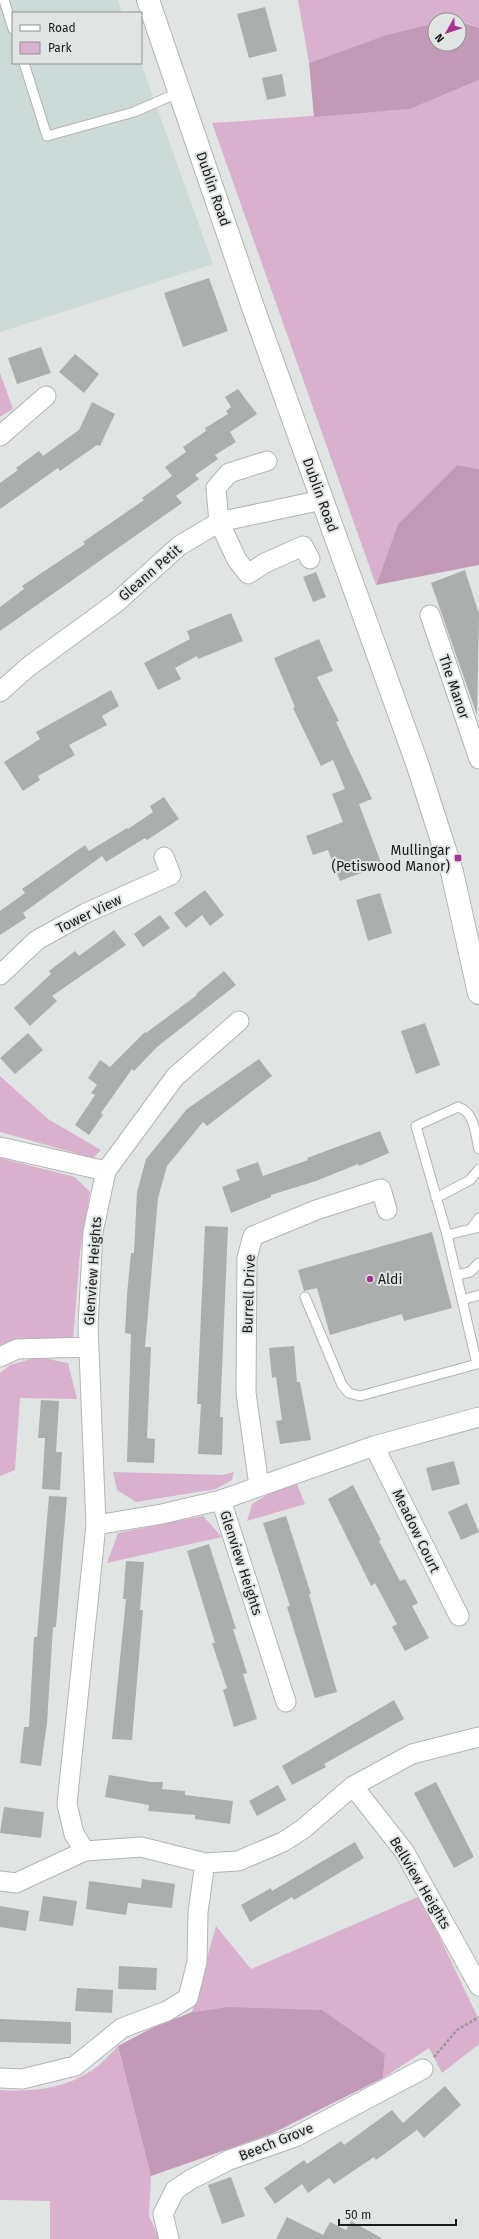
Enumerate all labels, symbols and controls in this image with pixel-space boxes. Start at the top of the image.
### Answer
legend [12,12,142,64]
north arrow [427,12,467,52]
text: Road [48,21,76,35]
text: N [432,31,447,45]
text: Park [48,41,72,55]
street label: Dublin Road [192,149,234,229]
street label: Dublin Road [299,456,341,534]
street label: Gleann Petit [115,541,186,605]
street label: The Manor [435,653,473,722]
place label: Mullingar (Petiswood Manor) [331,842,451,875]
marker: Mullingar (Petiswood Manor) [453,853,463,863]
street label: Tower View [53,891,125,937]
street label: Glenview Heights [81,1216,105,1326]
street label: Burrell Drive [239,1254,259,1334]
place label: Aldi [378,1271,402,1288]
marker: Aldi [365,1274,375,1284]
street label: Meadow Court [388,1487,444,1576]
street label: Glenview Heights [216,1509,266,1618]
street label: Bellview Heights [386,1834,454,1933]
street label: Beech Grove [236,2119,316,2165]
scale bar [339,2201,456,2227]
text: 50 m [345,2208,371,2222]

